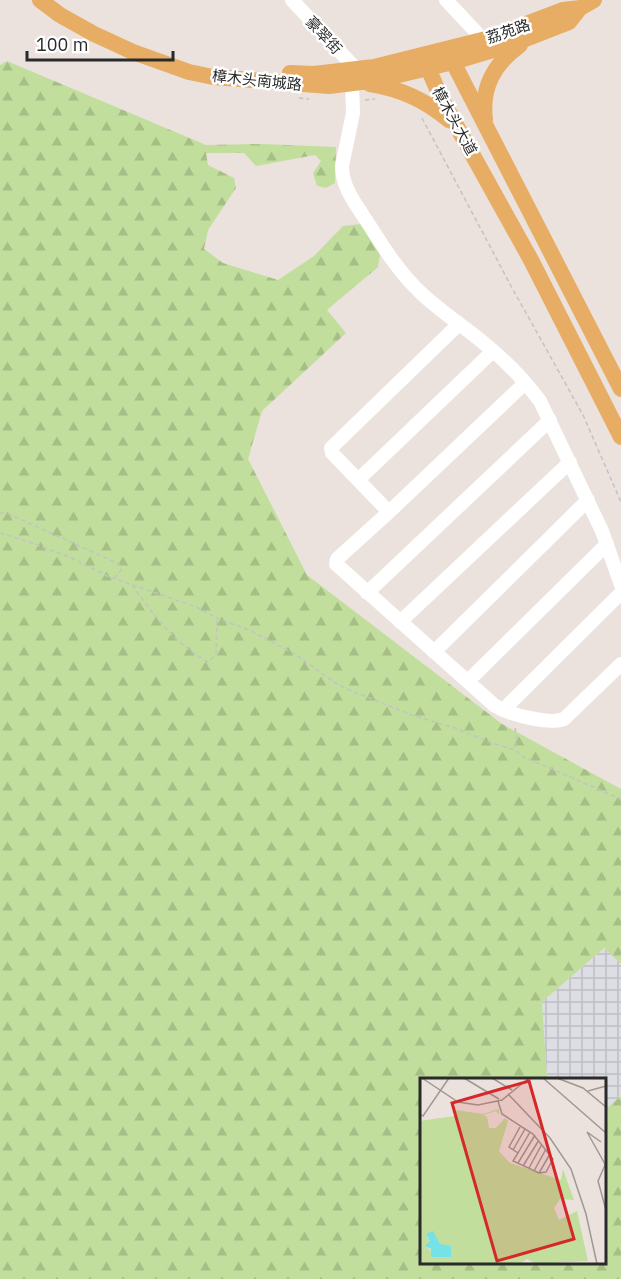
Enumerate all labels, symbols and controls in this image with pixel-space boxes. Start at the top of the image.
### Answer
street label: 豪翠街 [302,12,346,58]
street label: 荔苑路 [484,15,532,47]
scale bar [27,24,172,62]
text: 100 m [36,33,88,56]
street label: 樟木头南城路 [211,66,303,94]
street label: 樟木头大道 [429,84,481,158]
inset map [420,1078,606,1264]

